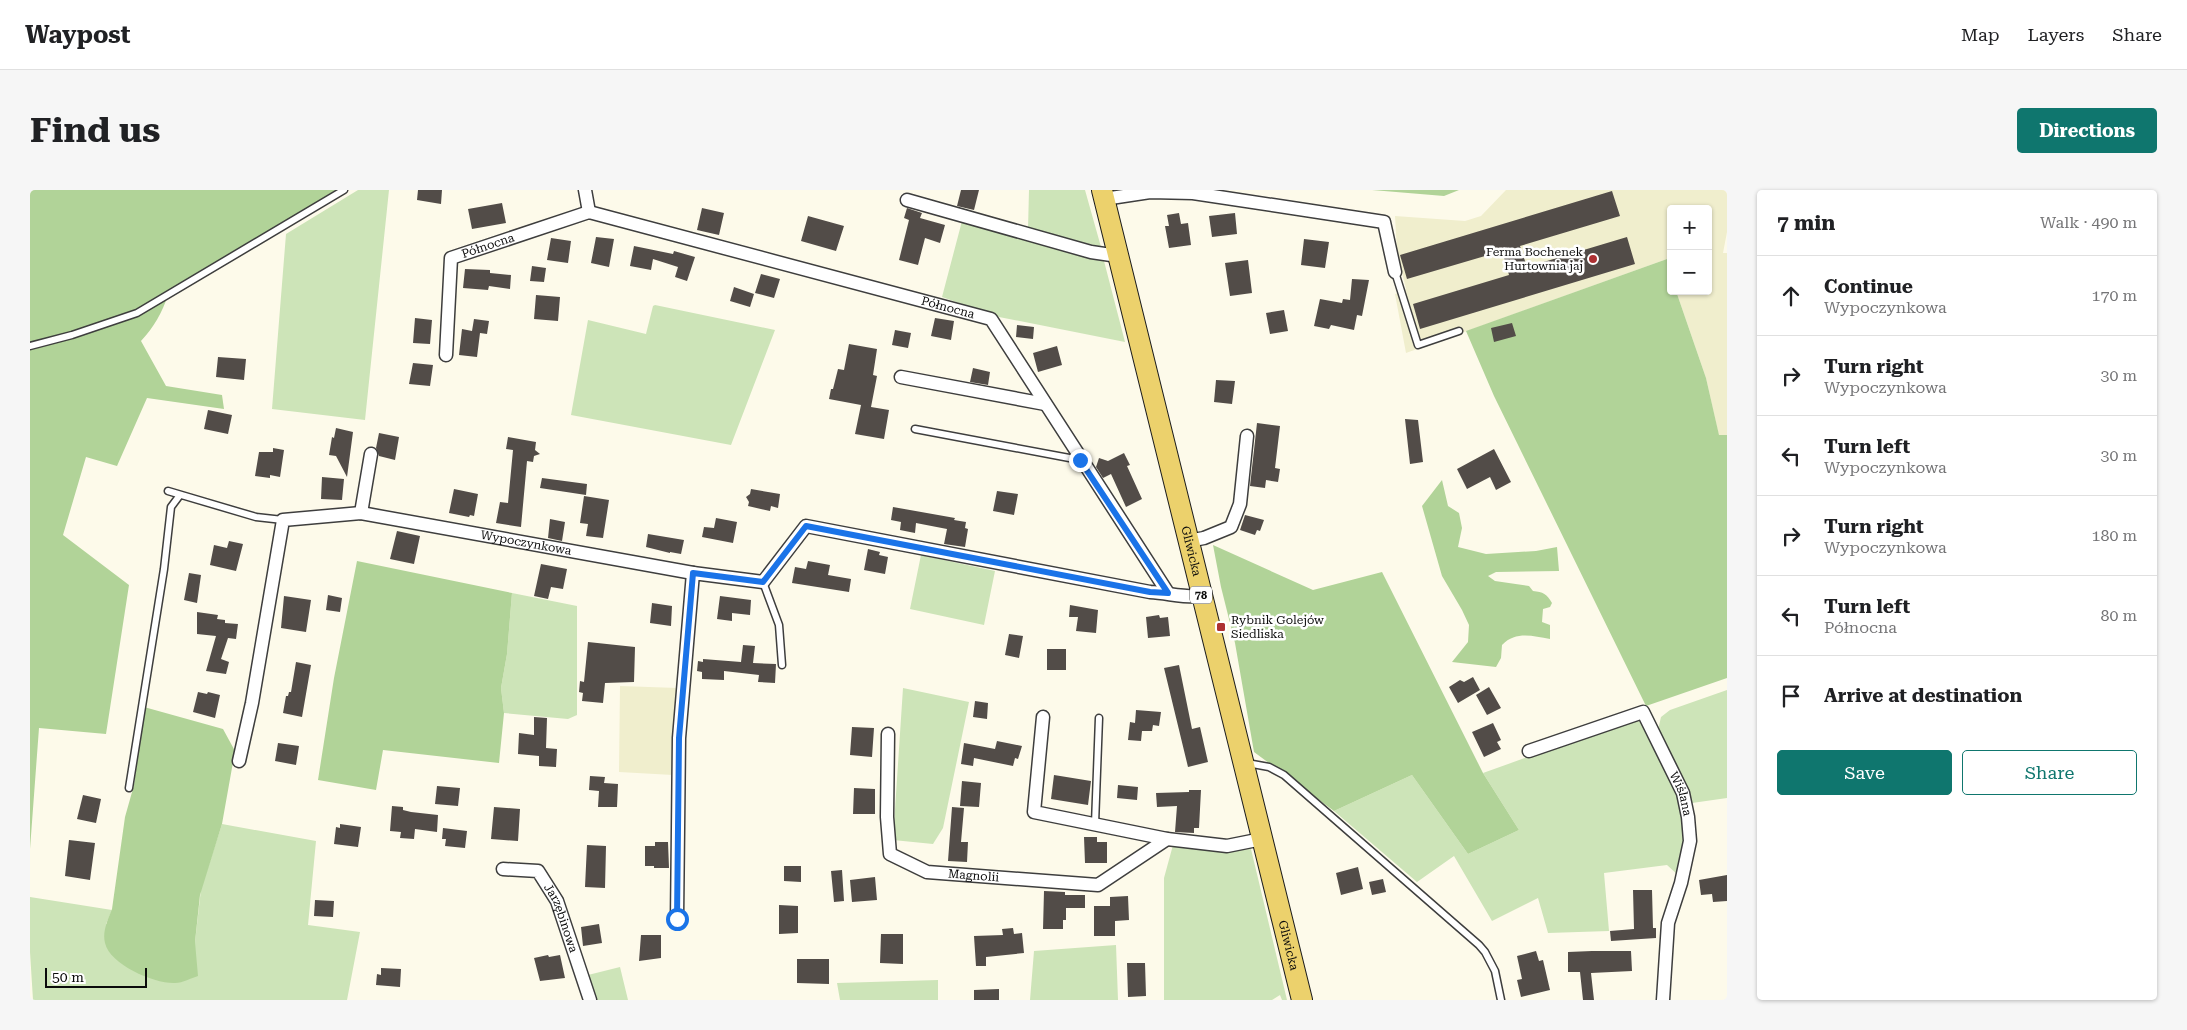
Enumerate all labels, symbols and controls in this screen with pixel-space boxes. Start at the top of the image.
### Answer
text: Waypost [25,21,130,49]
text: Map [1961,24,2000,45]
text: Layers [2028,24,2084,45]
text: Share [2112,24,2162,45]
button: Directions [2017,108,2157,153]
text: Find us [30,110,160,151]
map controls [1667,205,1712,295]
button: + [1667,205,1712,250]
text: 7 min [1777,211,1835,235]
text: Walk · 490 m [2040,213,2137,232]
street label: Północna [460,230,517,261]
place label: Ferma Bochenek Hurtownia jaj [1486,245,1583,273]
button: − [1667,250,1712,295]
marker: Ferma Bochenek Hurtownia jaj [1587,253,1599,265]
text: Continue [1824,275,1913,298]
icon: ahead [1777,282,1805,310]
text: 170 m [2091,286,2137,305]
street label: Północna [920,294,977,321]
text: Wypoczynkowa [1824,298,1947,317]
text: Turn right [1824,355,1924,378]
icon: right [1777,362,1805,390]
text: 30 m [2100,366,2137,385]
text: Wypoczynkowa [1824,378,1947,397]
text: Turn left [1824,435,1910,458]
icon: left [1777,442,1805,470]
text: 30 m [2100,446,2137,465]
route end [1069,449,1092,472]
text: Wypoczynkowa [1824,458,1947,477]
text: Turn right [1824,515,1924,538]
icon: right [1777,522,1805,550]
street label: Gliwicka [1178,525,1204,578]
text: 180 m [2091,526,2137,545]
street label: Wypoczynkowa [479,528,573,558]
text: Wypoczynkowa [1824,538,1947,557]
road number: 78 [1190,586,1212,604]
text: Turn left [1824,595,1910,618]
icon: left [1777,602,1805,630]
text: 80 m [2100,606,2137,625]
place label: Rybnik Golejów Siedliska [1231,613,1324,641]
text: Północna [1824,618,1897,637]
marker: Rybnik Golejów Siedliska [1215,621,1227,633]
icon: arrive [1777,682,1805,710]
text: Arrive at destination [1824,684,2022,707]
button: Save [1777,750,1952,795]
button: Share [1962,750,2137,795]
street label: Wiślana [1667,769,1695,818]
street label: Magnolii [948,867,1000,884]
street label: Jarzębinowa [541,881,581,955]
route start [666,908,689,931]
street label: Gliwicka [1276,919,1302,972]
scale bar [45,965,148,988]
text: 50 m [52,969,84,985]

